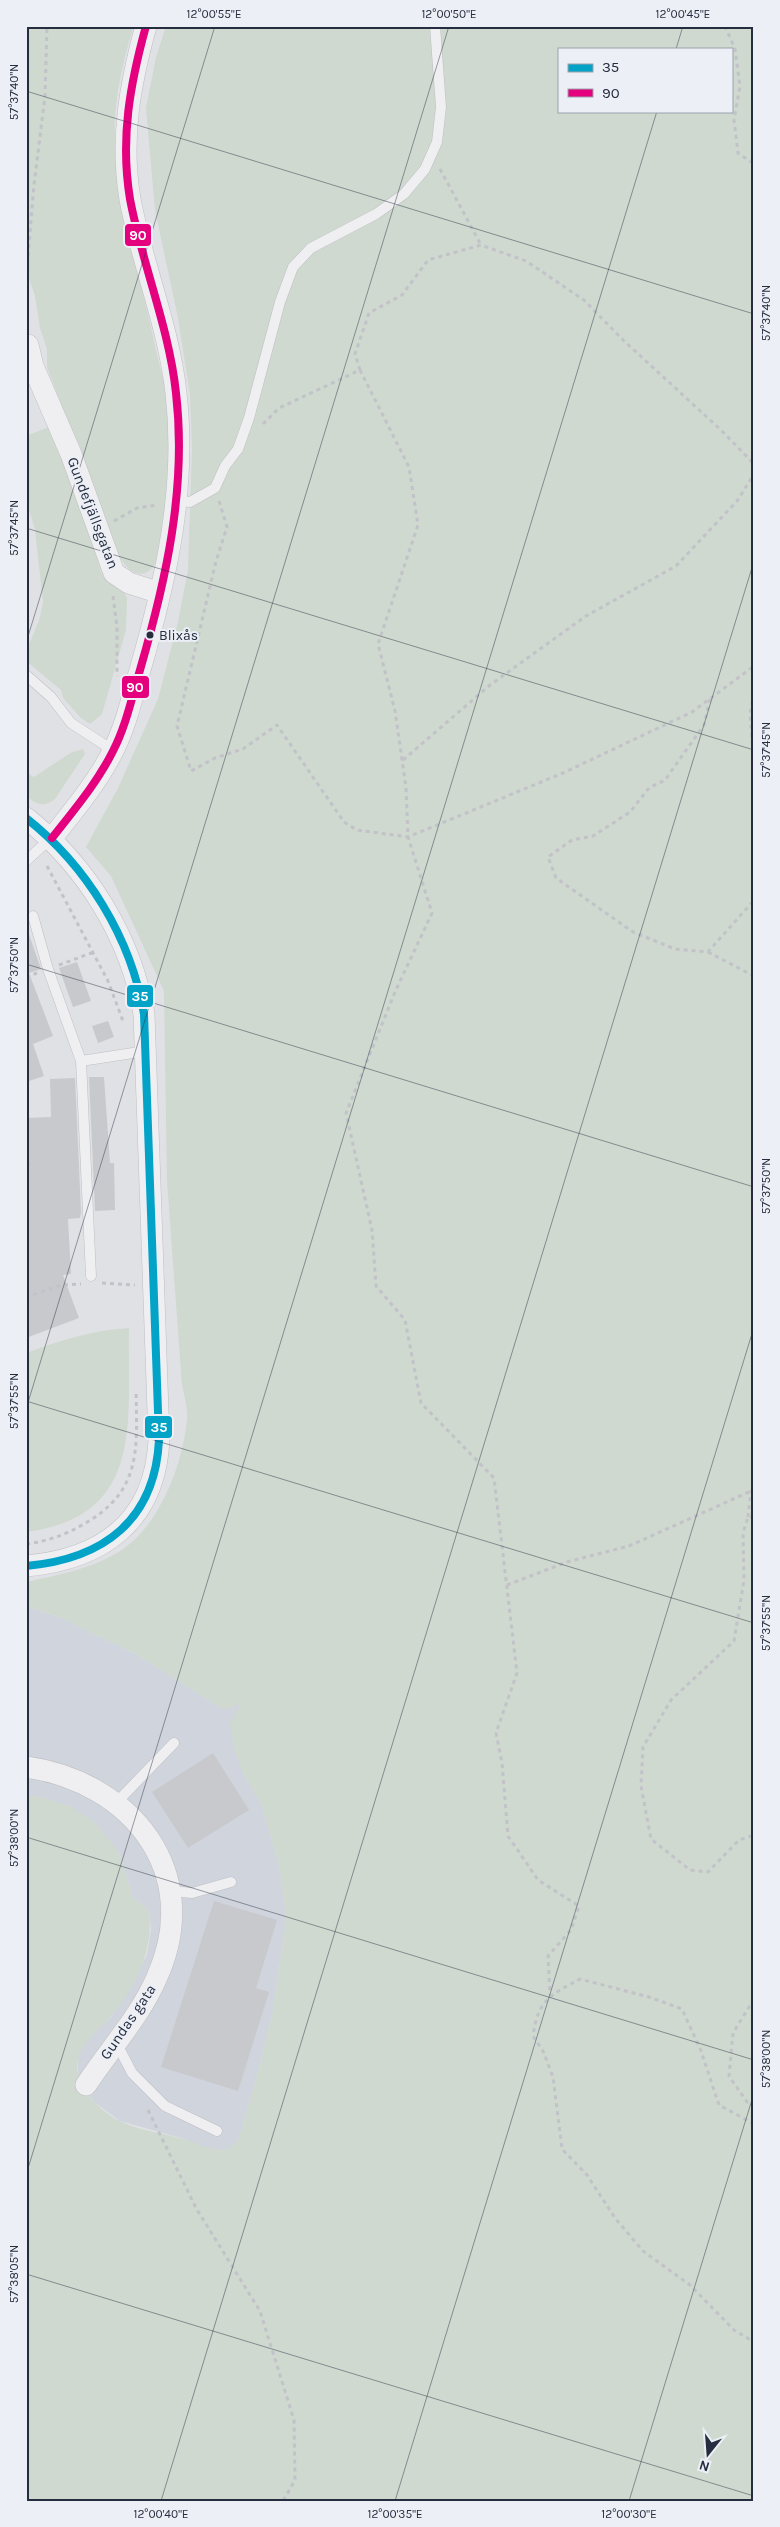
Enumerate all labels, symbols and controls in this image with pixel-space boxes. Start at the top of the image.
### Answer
text: 12°00'55"E [187,7,241,21]
text: 12°00'50"E [421,7,477,21]
text: 12°00'45"E [656,7,710,21]
legend [558,48,732,112]
text: 35 [602,58,619,76]
text: 57°37'40"N [7,64,21,120]
text: 90 [602,84,620,102]
line badge: 90 [124,223,152,247]
text: 90 [129,227,147,244]
text: 57°37'40"N [759,285,773,341]
street label: Gundefjällsgatan [63,455,123,571]
text: 57°37'45"N [7,500,21,556]
place label: Blixås [159,627,198,644]
marker: Blixås [145,630,155,640]
line badge: 90 [121,675,150,699]
text: 90 [126,679,144,696]
text: 57°37'45"N [759,722,773,778]
text: 57°37'50"N [7,937,21,993]
line badge: 35 [126,984,154,1008]
text: 35 [132,988,148,1005]
text: 57°37'50"N [759,1158,773,1214]
text: 57°37'55"N [7,1373,21,1429]
line badge: 35 [144,1415,173,1439]
text: 35 [151,1419,167,1436]
text: 57°37'55"N [759,1595,773,1651]
text: 57°38'00"N [7,1809,21,1867]
street label: Gundas gata [96,1981,160,2063]
text: 57°38'00"N [759,2030,773,2088]
text: 57°38'05"N [7,2245,21,2303]
north arrow [682,2430,732,2480]
text: N [697,2456,712,2476]
text: 12°00'40"E [133,2507,189,2521]
text: 12°00'35"E [367,2507,423,2521]
text: 12°00'30"E [601,2507,657,2521]

